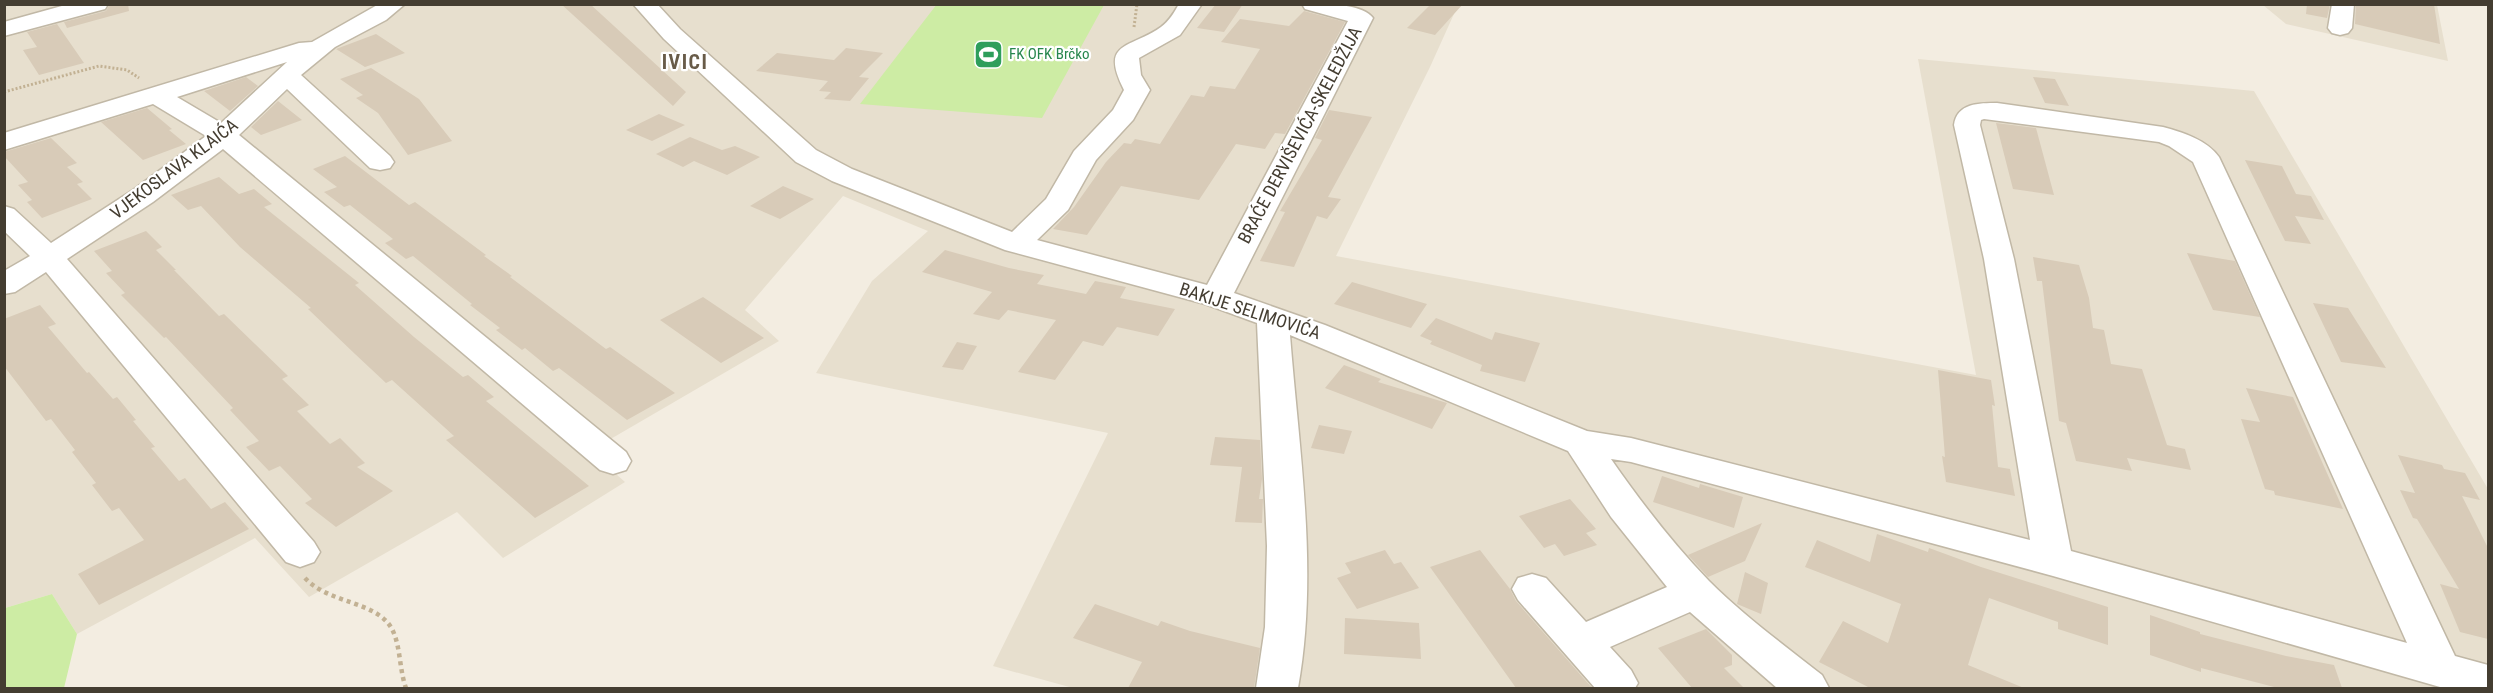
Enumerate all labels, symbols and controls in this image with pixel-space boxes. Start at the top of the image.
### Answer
street label: BRAĆE DERVIŠEVIĆA-SKELEDŽIJA [1233,22,1366,247]
sports icon: FK OFK Brčko [972,38,1004,70]
place label: FK OFK Brčko [1009,45,1090,63]
district label: IVICI [662,50,708,74]
street label: VJEKOSLAVA KLAIĆA [106,114,242,223]
street label: BAKIJE SELIMOVIĆA [1177,278,1324,343]

